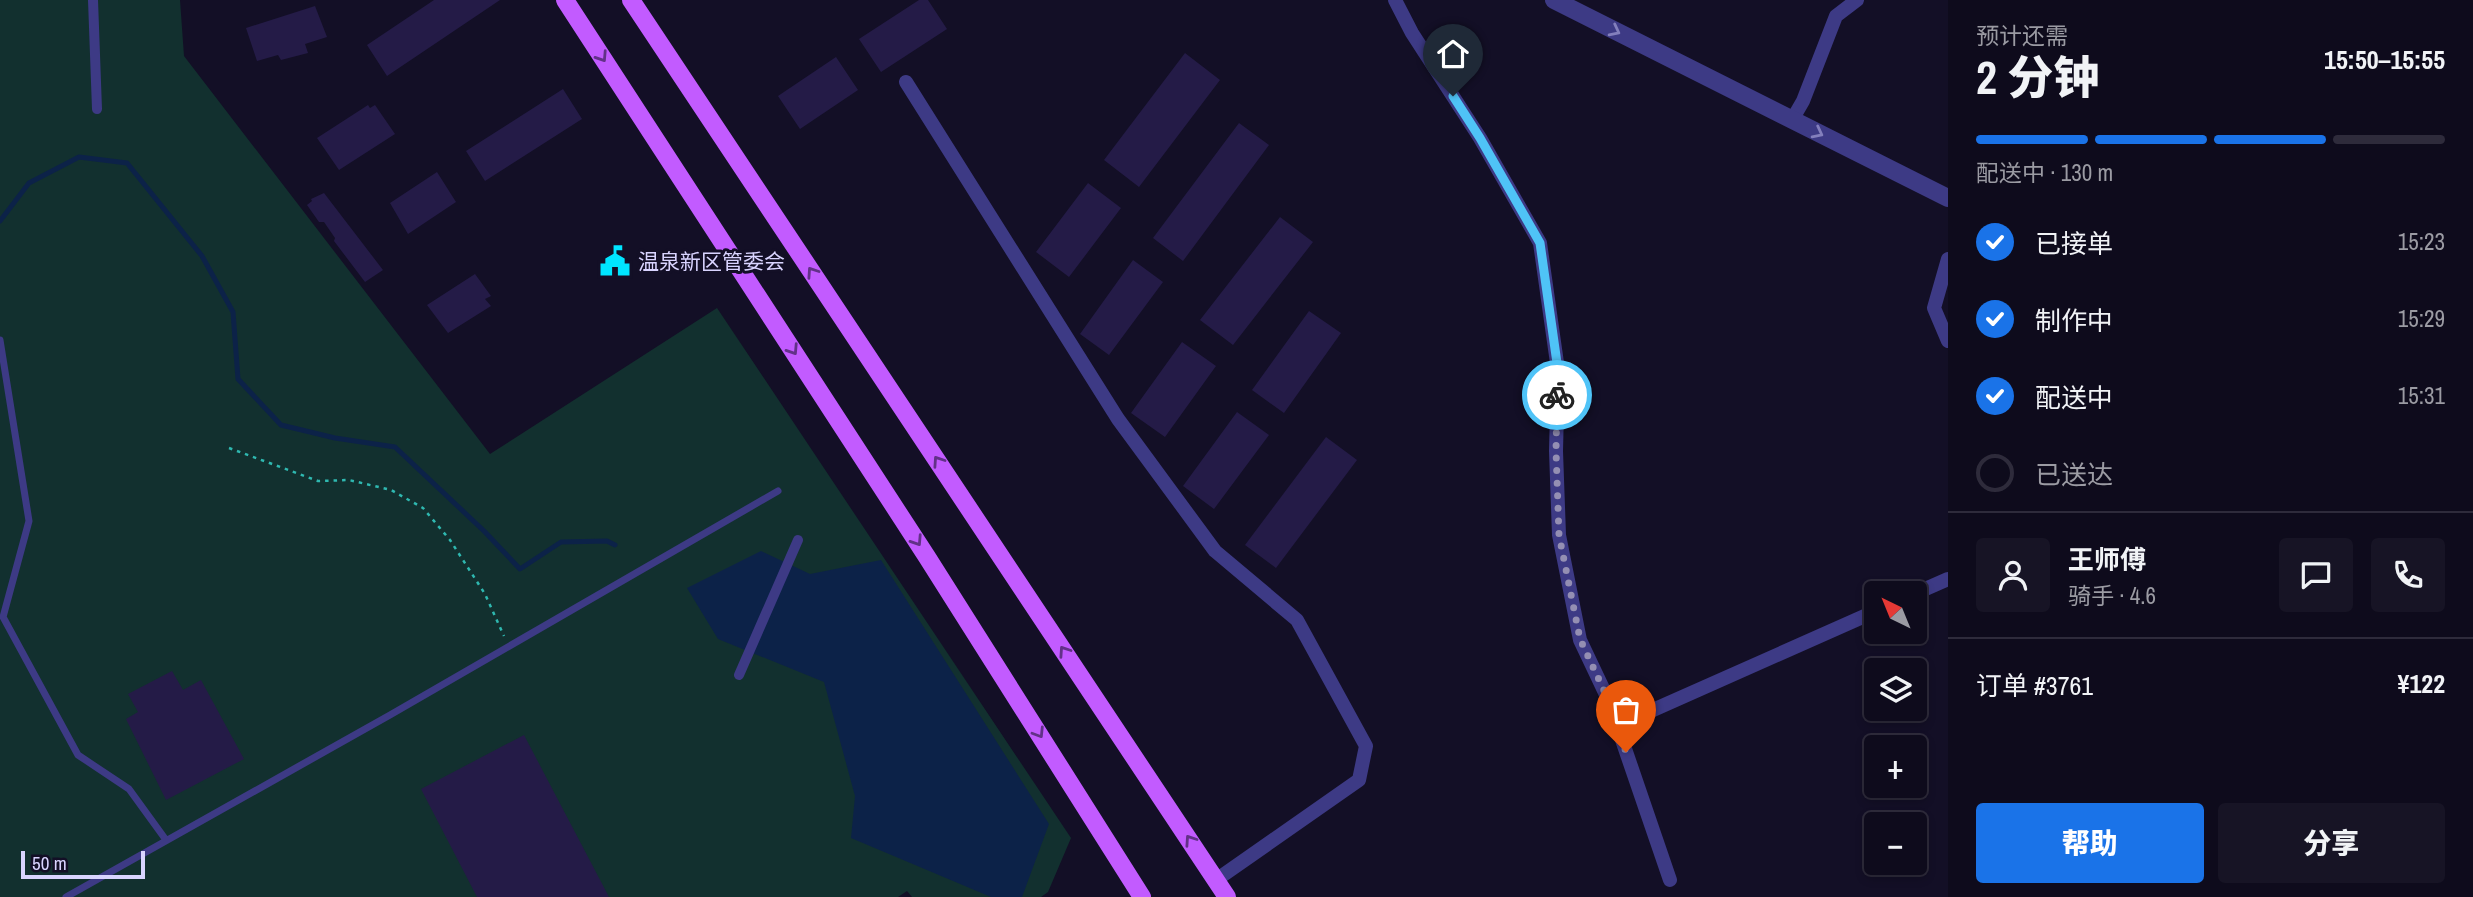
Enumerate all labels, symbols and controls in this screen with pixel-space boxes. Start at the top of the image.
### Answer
text: 预计还需 [1976,20,2068,51]
one-way arrow [1608,22,1620,36]
pin [1423,24,1483,96]
icon: home [1434,35,1472,73]
text: 15:50–15:55 [2324,42,2445,77]
text: 2 分钟 [1976,46,2099,108]
one-way arrow [594,49,606,62]
one-way arrow [1811,124,1823,138]
text: 配送中 · 130 m [1976,157,2113,188]
icon: check [1976,223,2014,261]
text: 已接单 [2035,226,2113,261]
text: 15:23 [2398,226,2445,257]
public building icon: 温泉新区管委会 [598,244,632,278]
place label: 温泉新区管委会 [638,247,785,276]
one-way arrow [807,266,820,279]
icon: check [1976,300,2014,338]
text: 制作中 [2035,303,2113,338]
text: 15:29 [2398,303,2445,334]
one-way arrow [785,343,798,356]
courier [1522,360,1592,430]
icon: bike [1538,376,1576,414]
icon: check [1976,377,2014,415]
text: 配送中 [2035,380,2113,415]
text: 15:31 [2398,380,2445,411]
one-way arrow [934,456,946,469]
text: 已送达 [2035,457,2113,492]
one-way arrow [909,533,922,546]
button: person [1976,538,2050,612]
button: chat [2279,538,2353,612]
button: phone [2371,538,2445,612]
text: 王师傅 [2068,542,2146,577]
text: 骑手 · 4.6 [2068,580,2156,611]
north arrow [1864,581,1927,644]
map controls [1864,581,1927,875]
one-way arrow [1059,645,1072,658]
button: layers [1864,658,1927,721]
text: ¥122 [2398,666,2445,701]
text: 订单 #3761 [1976,668,2093,703]
pin [1596,680,1656,752]
icon: bag [1607,691,1645,729]
one-way arrow [1030,726,1043,739]
button: + [1864,735,1927,798]
button: 帮助 [1976,803,2204,883]
button: 分享 [2218,803,2445,883]
button: − [1864,812,1927,875]
one-way arrow [1185,835,1198,848]
scale bar [21,848,145,880]
text: 50 m [32,850,67,876]

